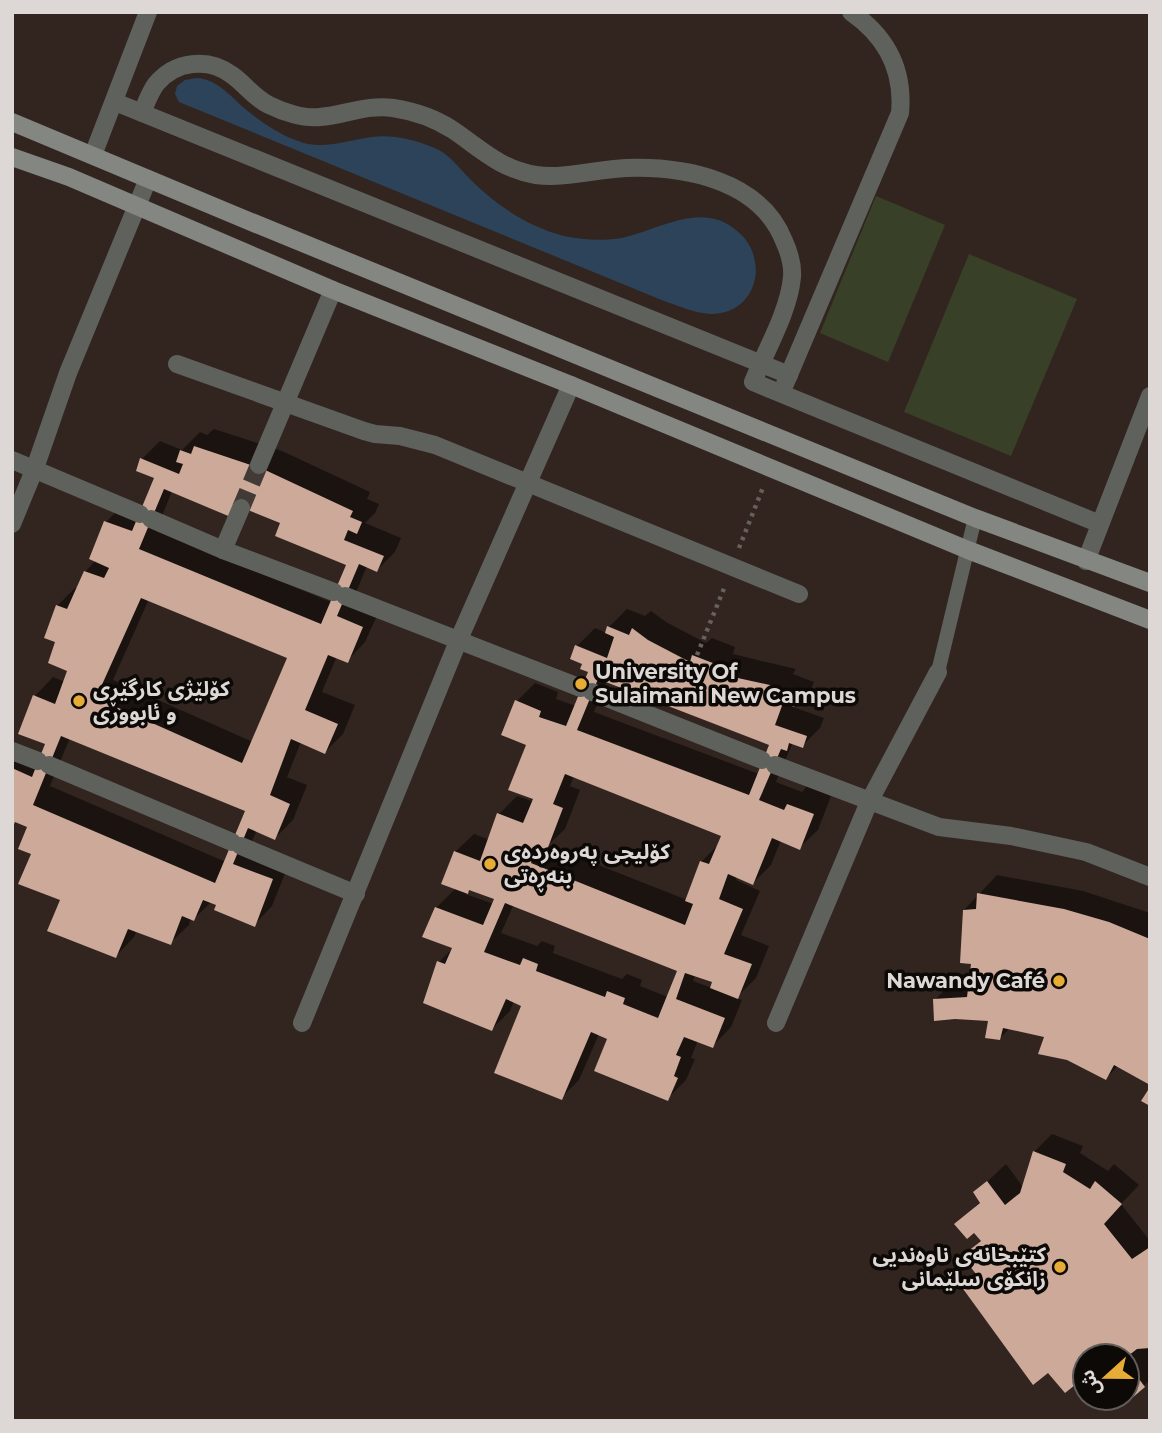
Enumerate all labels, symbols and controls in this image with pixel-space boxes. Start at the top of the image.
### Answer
place label: University Of Sulaimani New Campus [595,659,856,708]
place label: كۆلێژی كارگێڕی و ئابووری [93,676,230,725]
marker: University Of Sulaimani New Campus [573,676,589,692]
marker: كۆلێژی كارگێڕی و ئابووری [71,693,87,709]
place label: کۆلیجی پەروەردەی بنەڕەتی [504,839,670,893]
marker: کۆلیجی پەروەردەی بنەڕەتی [482,856,498,872]
place label: Nawandy Café [886,968,1045,993]
marker: Nawandy Café [1051,973,1067,989]
place label: کتێبخانەی ناوەندیی زانکۆی سلێمانی [873,1242,1046,1291]
marker: کتێبخانەی ناوەندیی زانکۆی سلێمانی [1052,1259,1068,1275]
north arrow [1071,1342,1141,1412]
text: ش [1075,1367,1106,1399]

